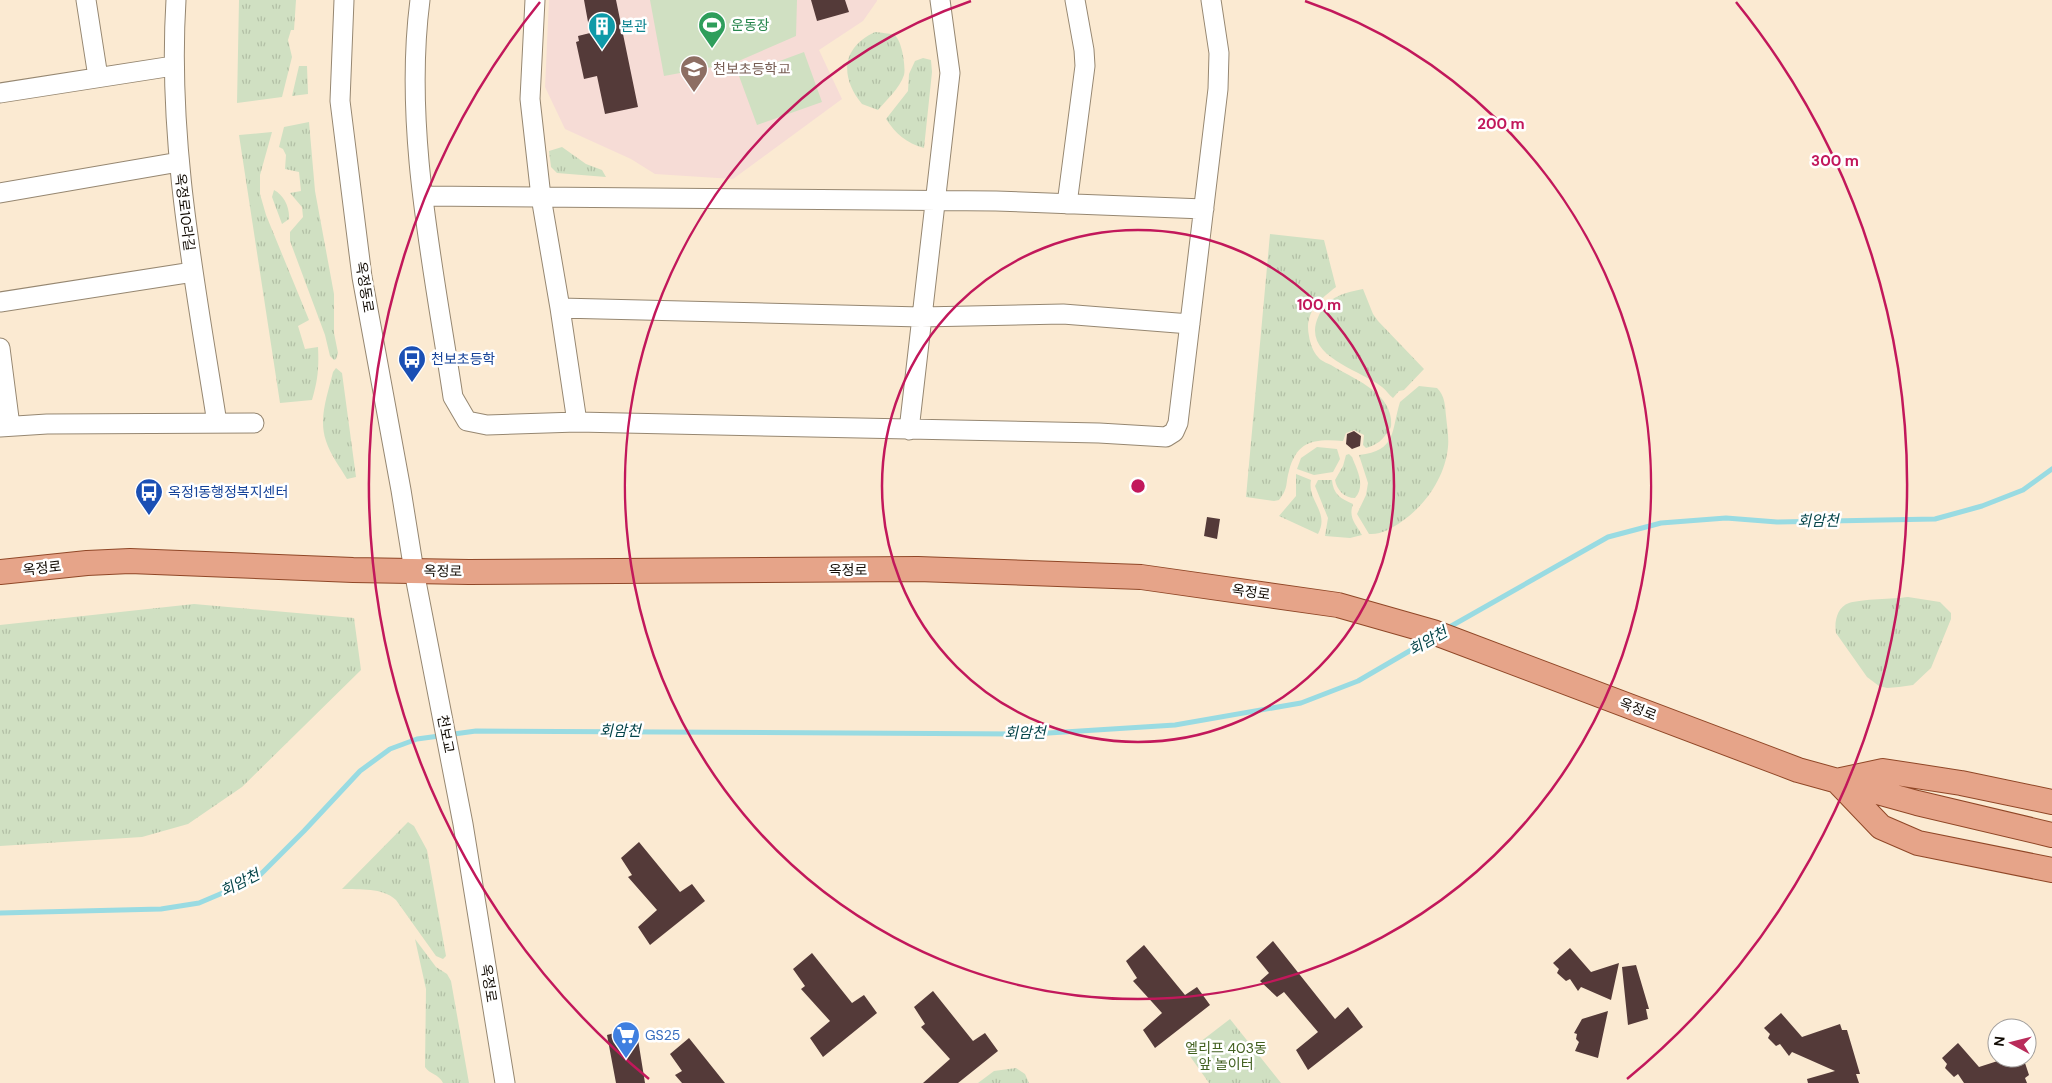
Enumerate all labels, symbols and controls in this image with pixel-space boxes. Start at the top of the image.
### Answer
sports icon: 운동장 [697,10,727,49]
building icon: 본관 [587,11,617,50]
place label: 운동장 [731,16,770,34]
place label: 본관 [621,17,647,35]
school or university icon: 천보초등학교 [679,54,709,93]
place label: 천보초등학교 [713,60,790,78]
text: 200 m [1477,114,1525,134]
text: 300 m [1811,151,1859,171]
street label: 옥정로10라길 [171,172,199,252]
street label: 옥정동로 [352,260,378,314]
text: 100 m [1297,295,1341,315]
bus stop icon: 천보초등학 [397,344,427,383]
place label: 천보초등학 [431,350,496,368]
bus stop icon: 옥정1동행정복지센터 [134,477,164,516]
centre of rings [1129,477,1147,495]
place label: 옥정1동행정복지센터 [168,483,288,501]
water label: 회암천 [1797,511,1841,531]
street label: 옥정로 [22,557,62,579]
street label: 옥정로 [829,561,867,579]
street label: 옥정로 [424,562,463,580]
street label: 옥정로 [1231,580,1272,604]
water label: 회암천 [1405,621,1453,660]
street label: 옥정로 [1617,694,1659,724]
street label: 천보교 [433,713,459,755]
water label: 회암천 [599,721,643,741]
water label: 회암천 [1004,723,1048,743]
water label: 회암천 [217,864,265,901]
street label: 옥정로 [477,963,501,1004]
north arrow [1987,1018,2037,1068]
supermarket icon: GS25 [611,1020,641,1059]
place label: GS25 [645,1026,680,1044]
text: N [1990,1035,2009,1048]
park label: 엘리프 403동 앞 놀이터 [1185,1039,1267,1073]

